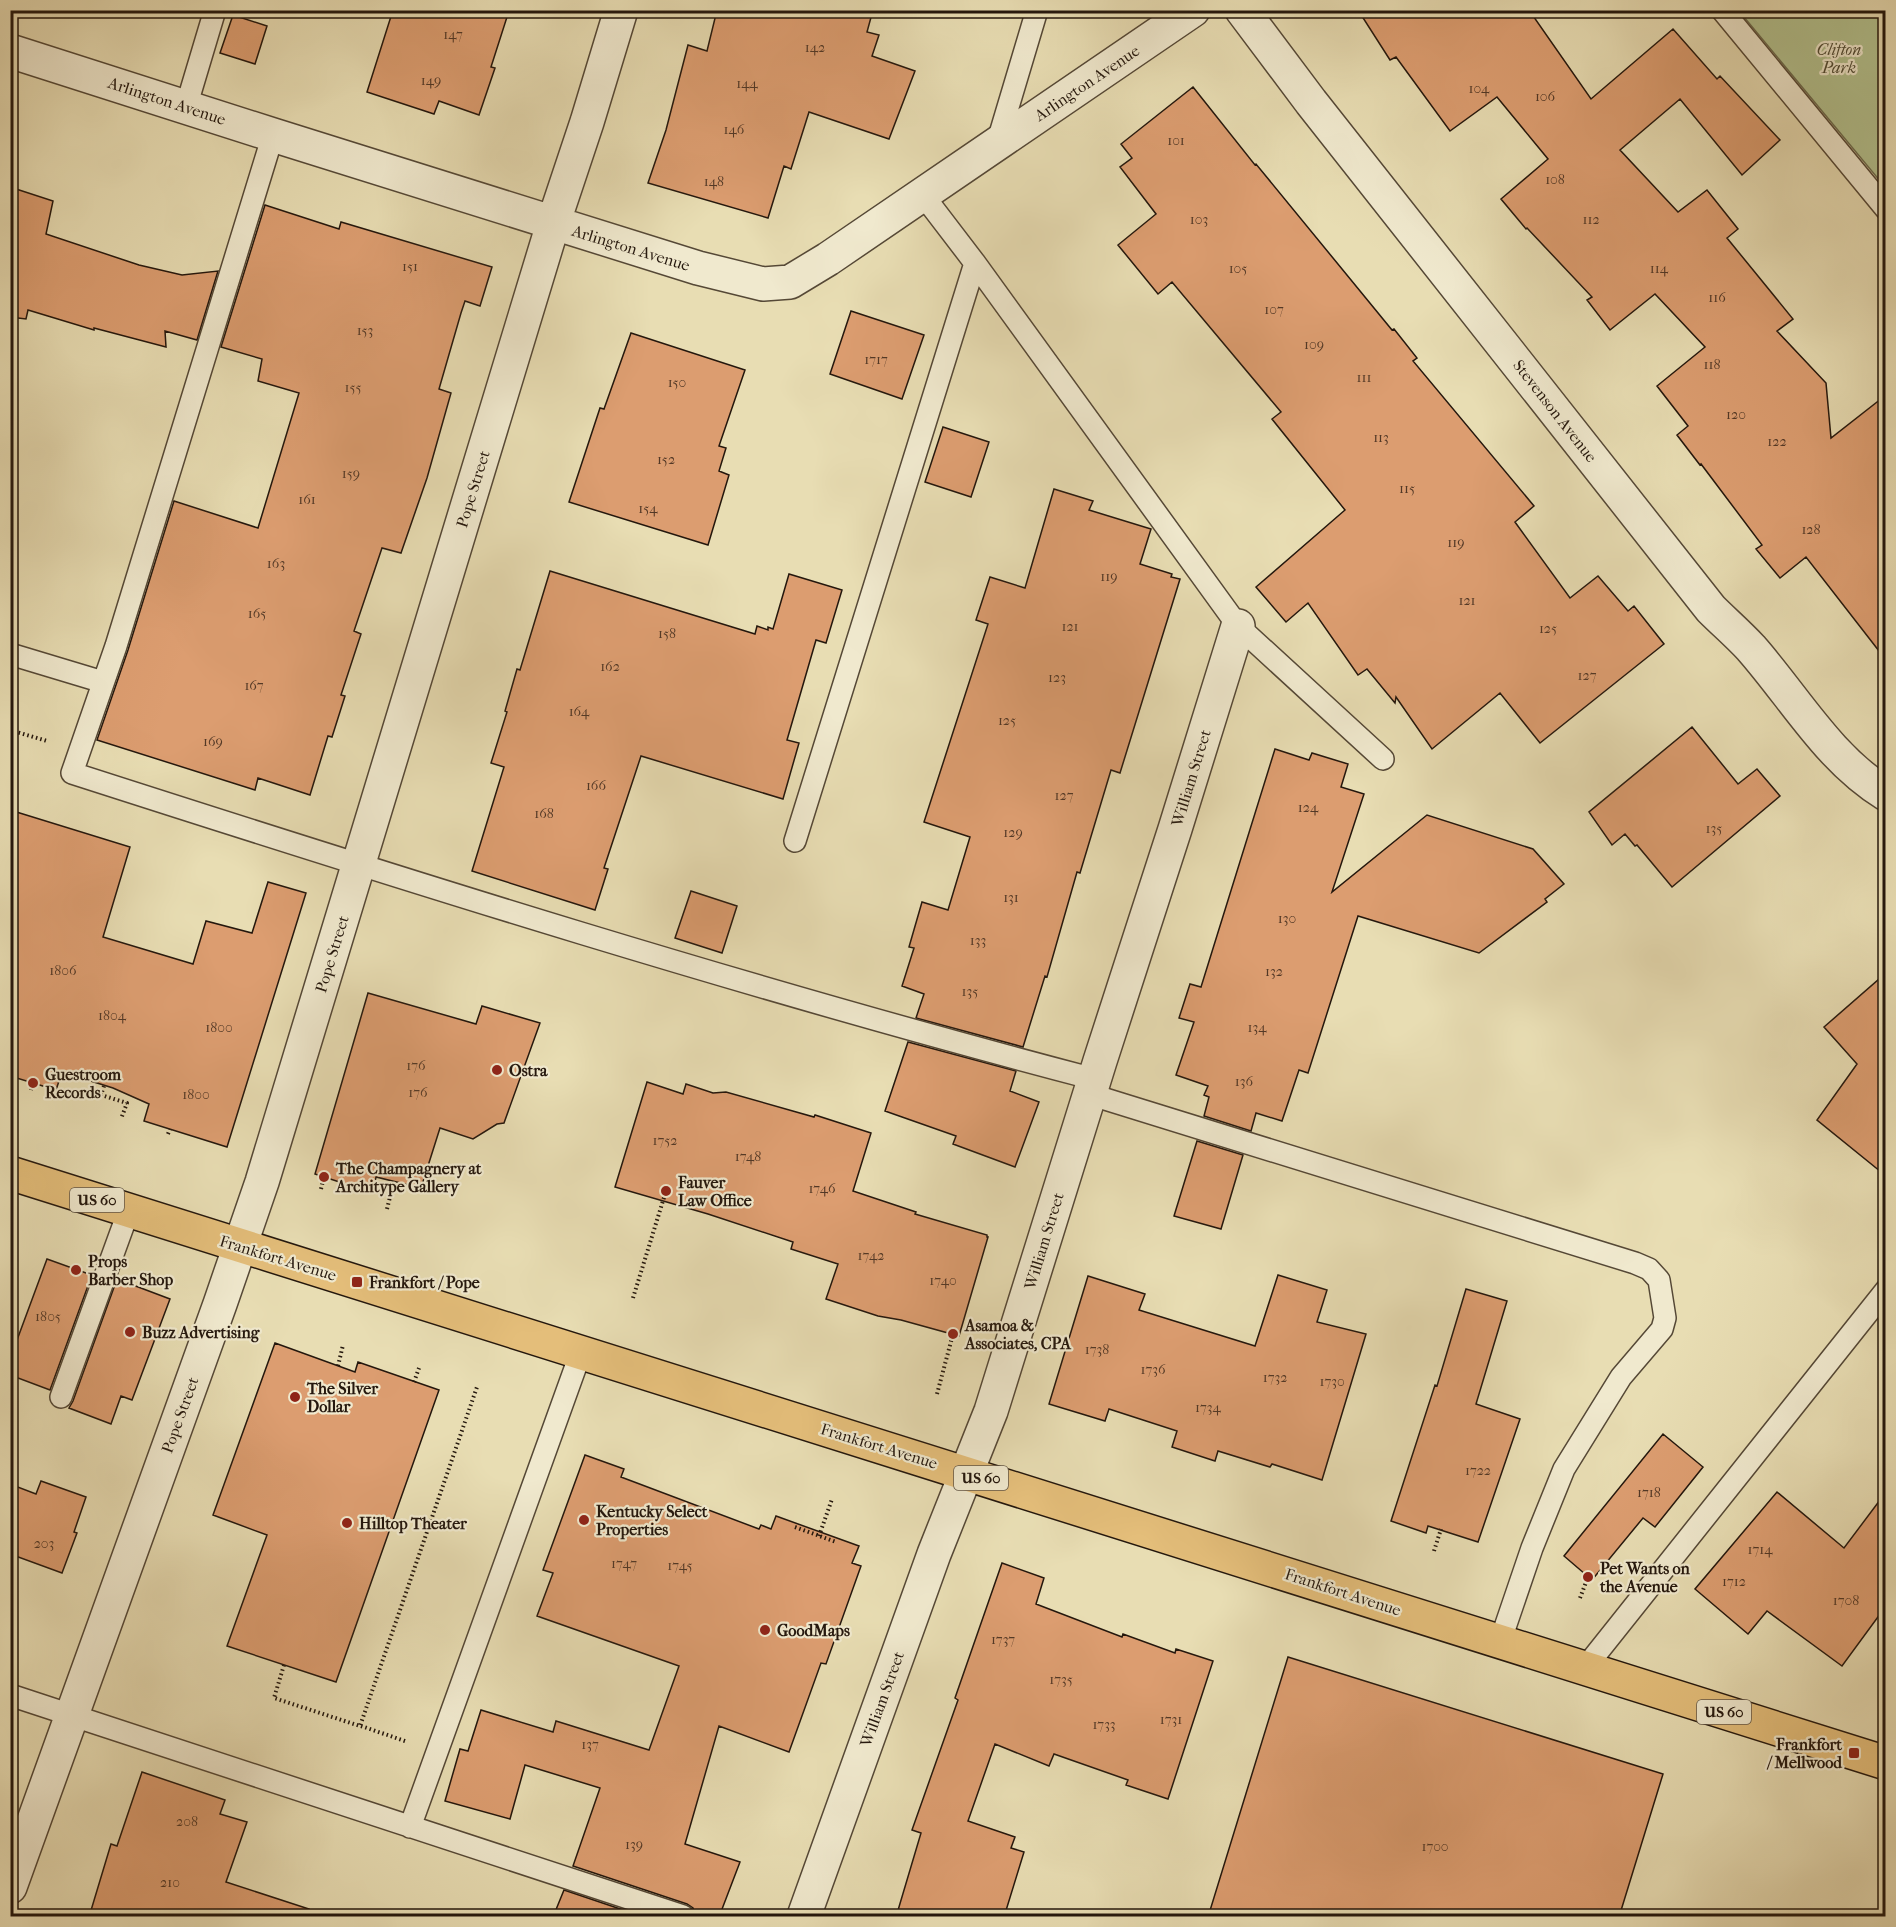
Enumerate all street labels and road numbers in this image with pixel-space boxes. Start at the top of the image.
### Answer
street label: Arlington Avenue [1030,41,1143,126]
street label: Arlington Avenue [105,73,228,129]
street label: Arlington Avenue [569,221,692,275]
street label: Stevenson Avenue [1509,356,1601,466]
street label: Pope Street [452,448,494,530]
street label: William Street [1167,727,1215,830]
street label: Pope Street [311,913,353,995]
road number: US 60 [70,1188,124,1212]
street label: William Street [1020,1190,1068,1293]
street label: Frankfort Avenue [217,1231,339,1285]
street label: Pope Street [157,1374,203,1456]
street label: Frankfort Avenue [818,1419,940,1473]
road number: US 60 [954,1466,1008,1490]
street label: Frankfort Avenue [1282,1564,1404,1620]
street label: William Street [856,1648,908,1750]
road number: US 60 [1697,1700,1751,1724]

